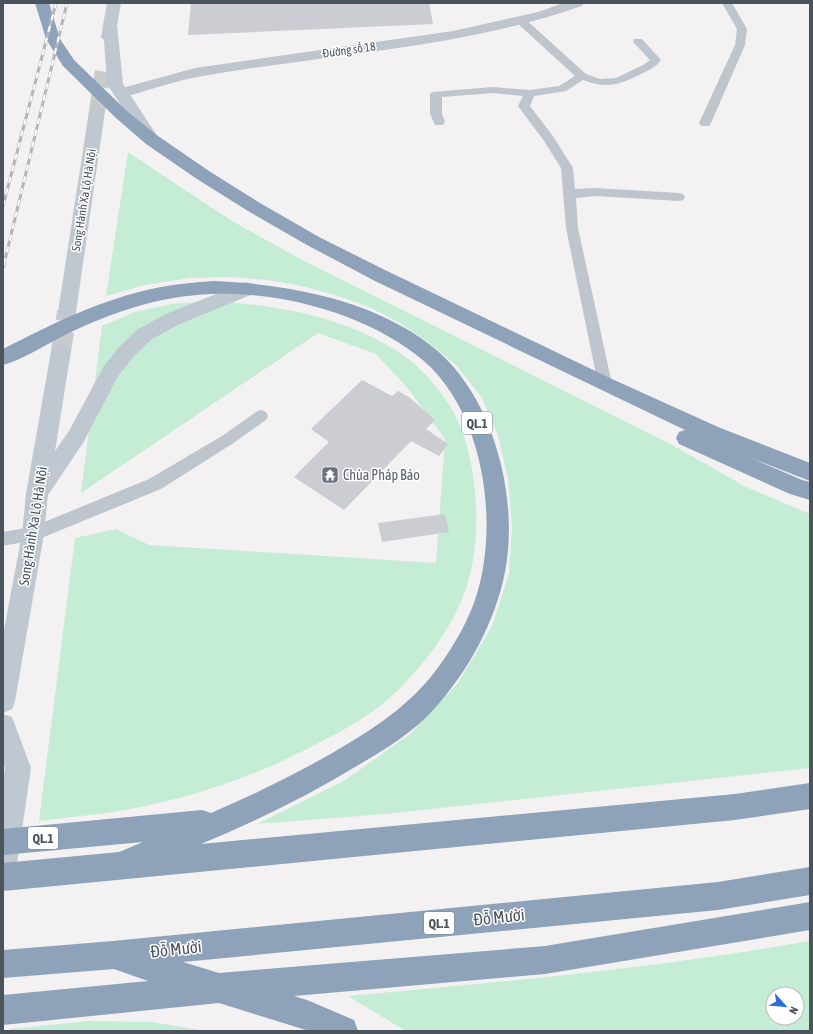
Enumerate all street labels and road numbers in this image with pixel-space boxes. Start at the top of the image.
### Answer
street label: Đường số 18 [321,39,377,61]
street label: Song Hành Xa Lộ Hà Nội [69,148,99,252]
road number: QL.1 [462,412,492,434]
street label: Song Hành Xa Lộ Hà Nội [16,465,50,587]
road number: QL.1 [28,827,58,849]
street label: Đỗ Mười [472,904,526,930]
road number: QL.1 [424,912,454,934]
street label: Đỗ Mười [149,936,203,962]

